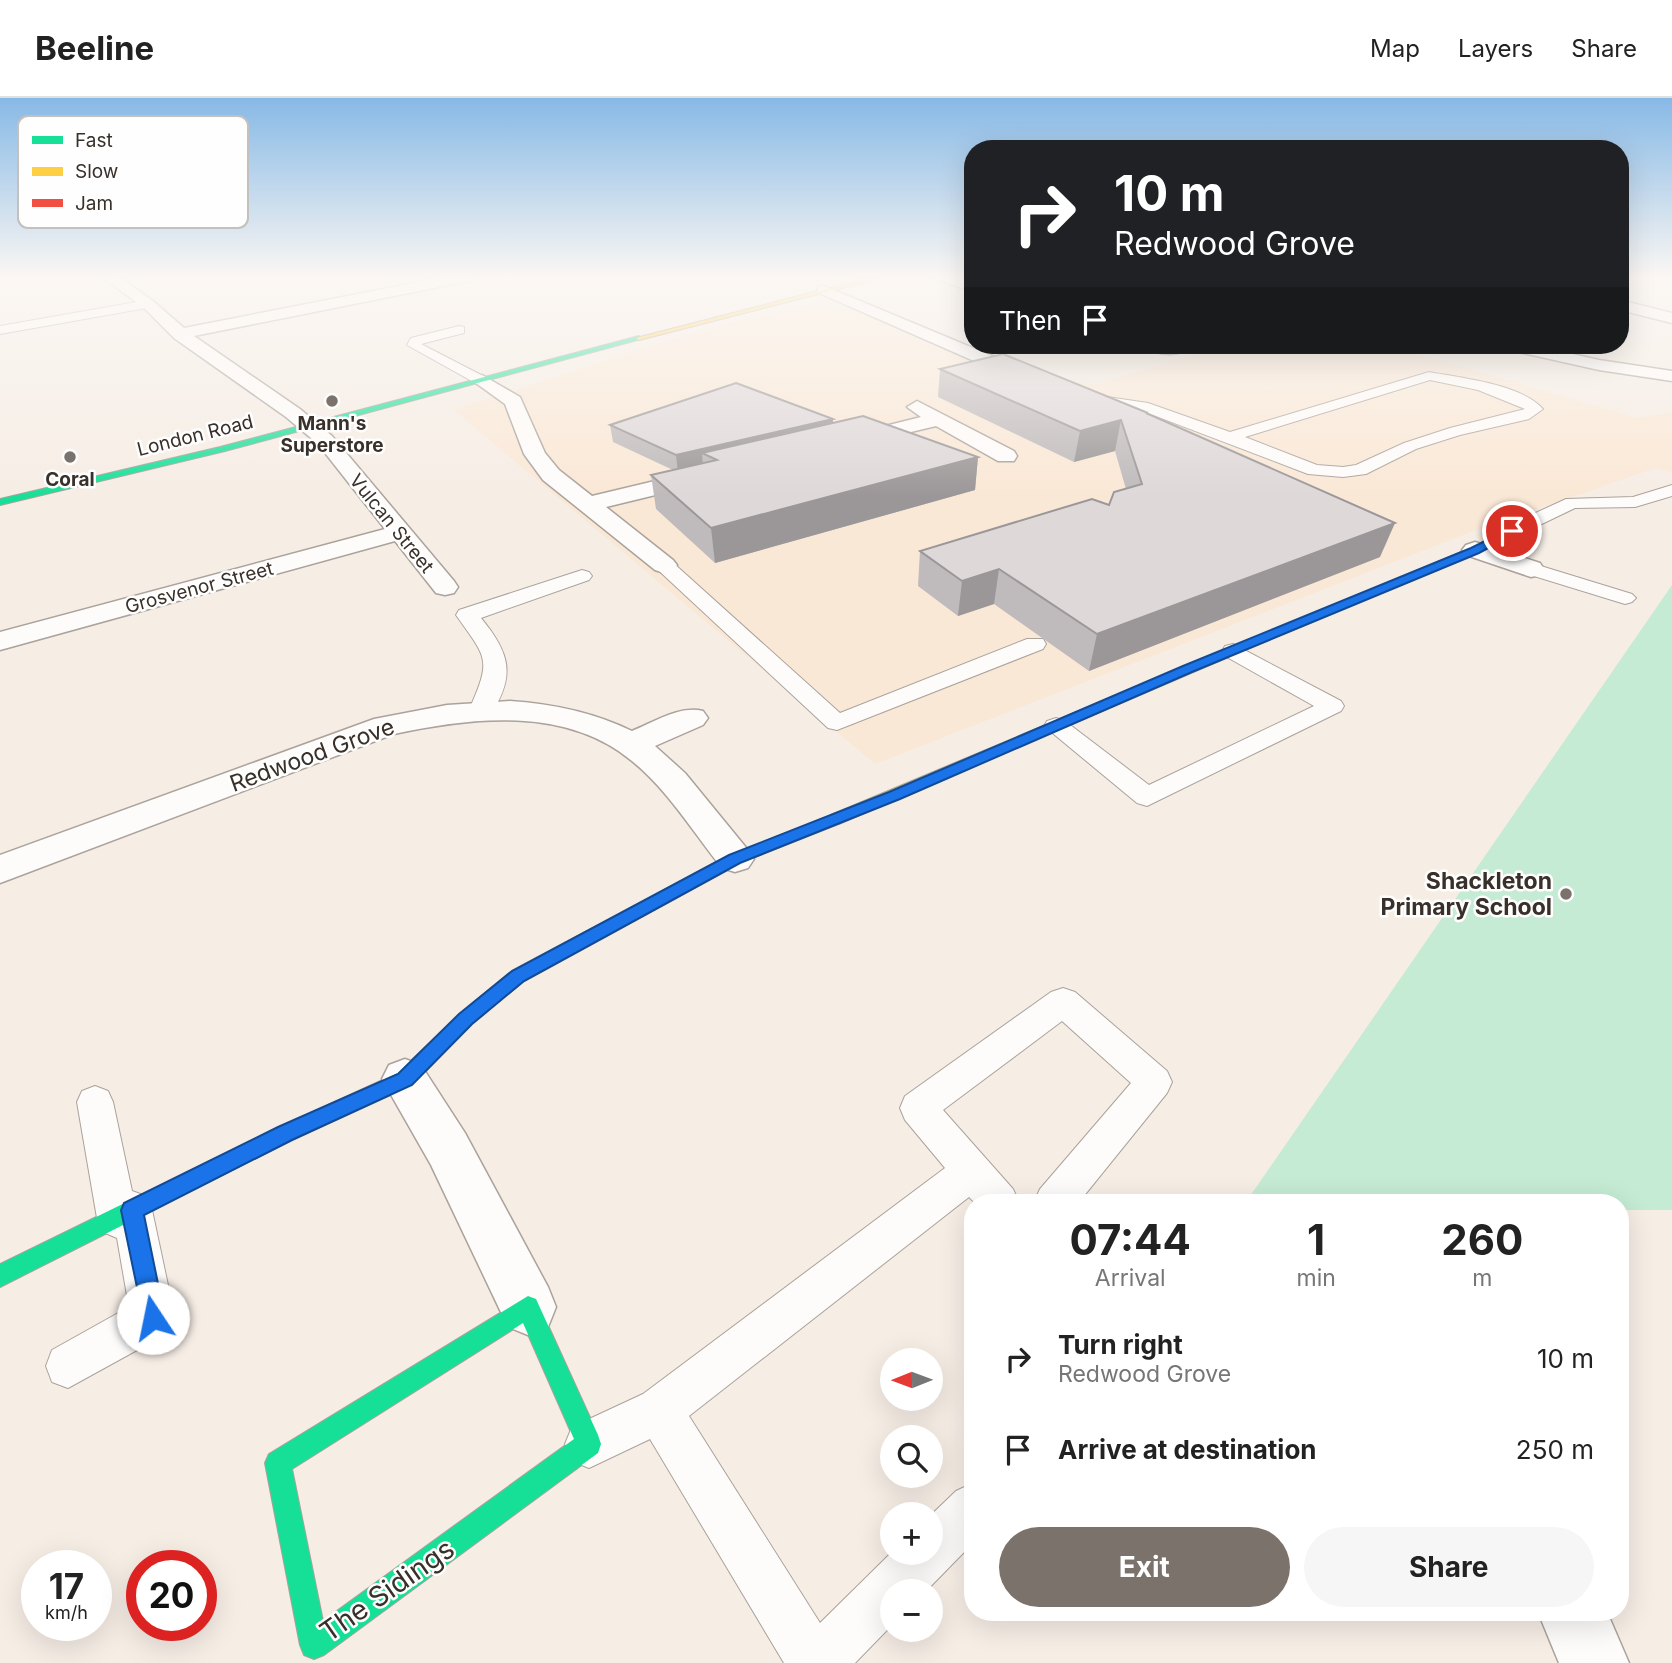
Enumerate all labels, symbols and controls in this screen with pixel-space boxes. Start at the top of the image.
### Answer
text: Beeline [35,28,154,68]
text: Map [1370,34,1420,63]
text: Layers [1458,34,1533,63]
text: Share [1571,34,1637,63]
legend [18,116,248,228]
text: Fast [75,129,113,152]
text: Slow [75,160,118,183]
text: 10 m [1114,164,1225,223]
icon: right [999,168,1090,259]
text: Jam [75,192,113,215]
text: Redwood Grove [1114,224,1355,263]
icon: arrive [1076,301,1114,339]
text: Then [999,305,1062,336]
marker: Mann's Superstore [324,393,340,409]
street label: London Road [135,410,256,461]
place label: Mann's Superstore [281,412,383,457]
marker: Coral [62,449,78,465]
place label: Coral [45,468,95,491]
street label: Vulcan Street [345,469,439,578]
pin [1482,501,1542,561]
icon: arrive [1493,512,1531,550]
street label: Grosvenor Street [122,557,276,618]
street label: Redwood Grove [226,712,398,798]
place label: Shackleton Primary School [1381,867,1552,921]
marker: Shackleton Primary School [1558,886,1574,902]
text: 07:44 [1070,1214,1191,1265]
text: 1 [1307,1214,1325,1265]
text: 260 [1441,1214,1523,1265]
text: Arrival [1095,1264,1166,1292]
text: min [1296,1264,1336,1292]
text: m [1472,1264,1492,1292]
position arrow [116,1281,190,1355]
text: Turn right [1058,1329,1183,1360]
icon: right [999,1340,1037,1378]
text: 10 m [1537,1343,1594,1374]
north arrow [880,1348,943,1410]
map controls [880,1348,943,1642]
text: Redwood Grove [1058,1360,1231,1388]
button: search [880,1425,943,1488]
icon: arrive [999,1431,1037,1469]
text: Arrive at destination [1058,1434,1317,1465]
text: 250 m [1516,1434,1594,1465]
button: + [880,1502,943,1565]
button: Exit [999,1527,1290,1607]
button: Share [1304,1527,1594,1607]
street label: The Sidings [313,1531,461,1649]
speed limit sign: 20 [126,1550,217,1641]
text: 17 [49,1565,84,1607]
button: − [880,1579,943,1642]
text: km/h [45,1602,88,1623]

